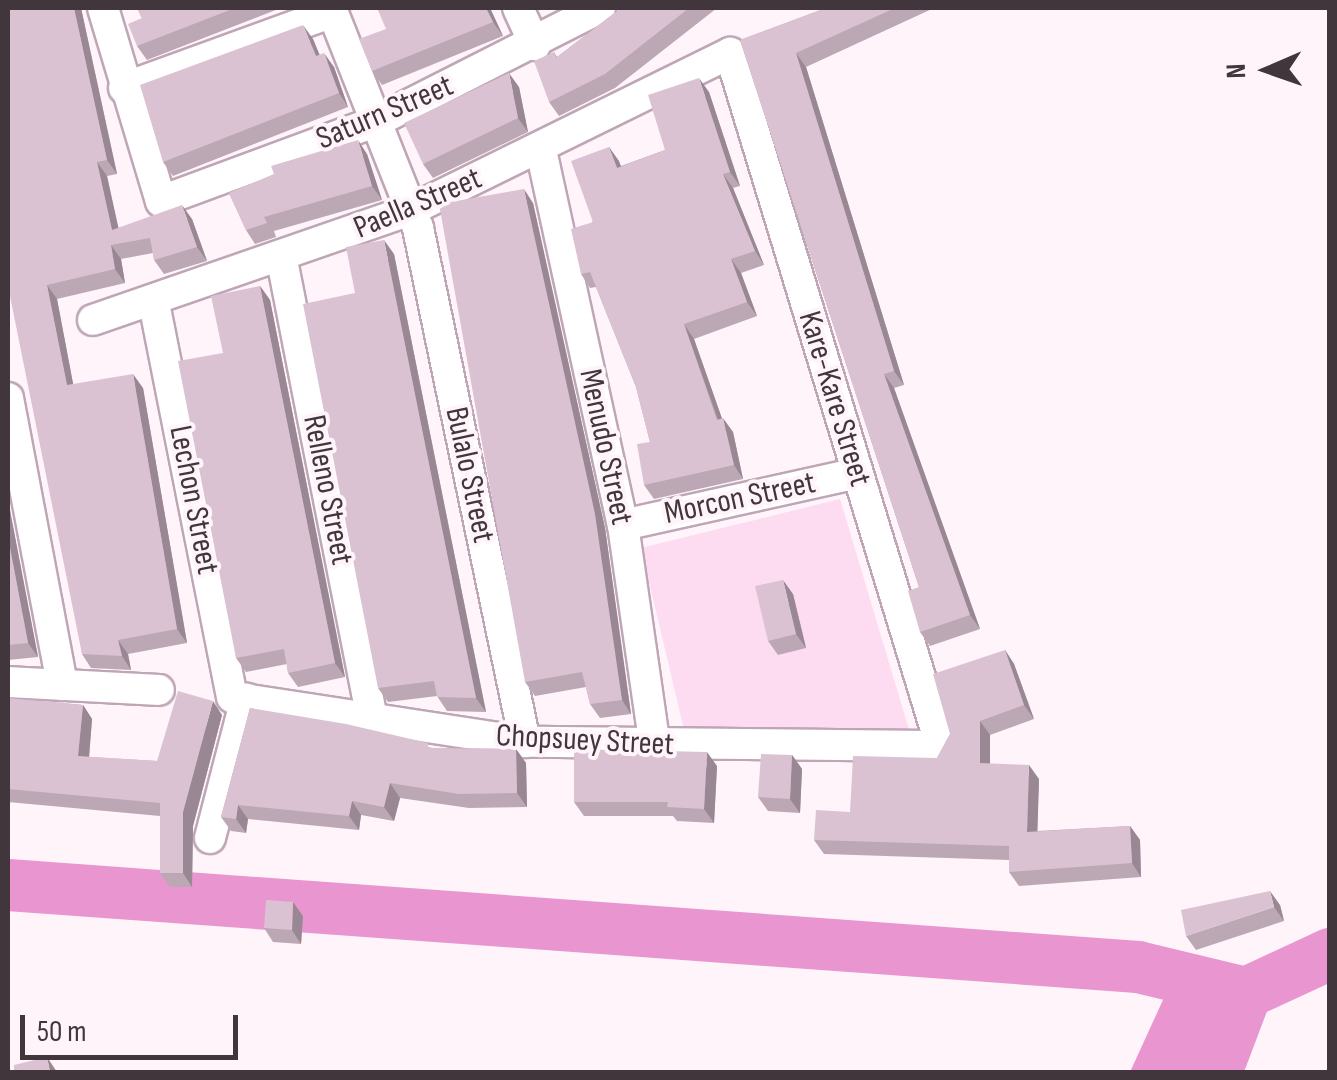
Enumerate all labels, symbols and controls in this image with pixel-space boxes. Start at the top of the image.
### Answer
north arrow [1217,20,1317,120]
text: N [1220,63,1253,79]
street label: Saturn Street [311,67,459,159]
street label: Paella Street [348,160,488,248]
street label: Kare-Kare Street [789,307,879,491]
street label: Menudo Street [570,366,640,528]
street label: Bulalo Street [436,404,502,546]
street label: Relleno Street [294,412,360,568]
street label: Lechon Street [160,423,226,577]
street label: Morcon Street [661,464,819,534]
street label: Chopsuey Street [495,717,675,765]
scale bar [25,995,242,1057]
text: 50 m [37,1014,86,1050]

